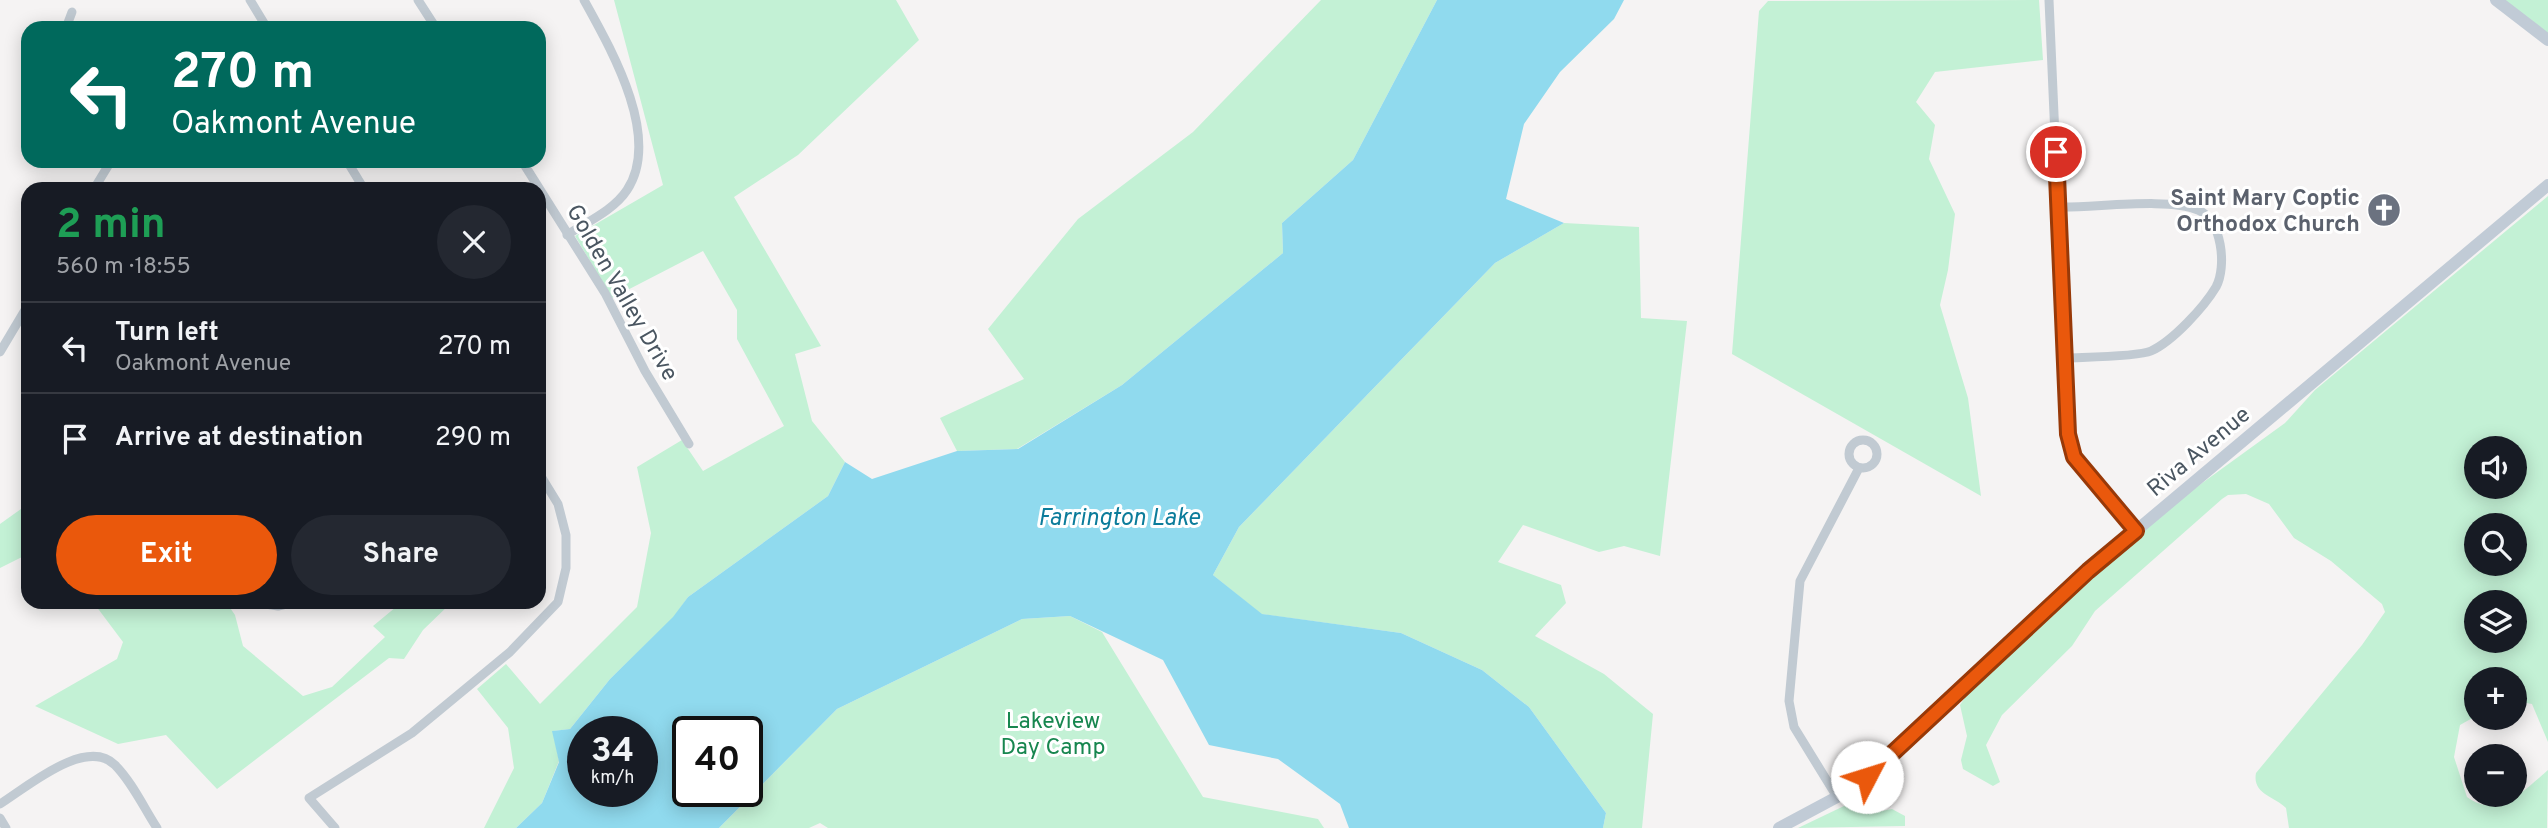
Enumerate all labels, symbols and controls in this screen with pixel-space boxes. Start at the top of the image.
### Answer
text: 270 m [171,44,314,106]
icon: left [56,49,147,140]
text: Oakmont Avenue [171,105,416,145]
pin [2026,122,2086,182]
icon: arrive [2037,133,2075,171]
place label: Saint Mary Coptic Orthodox Church [2170,185,2360,240]
church icon: Saint Mary Coptic Orthodox Church [2365,191,2403,229]
text: 2 min [56,200,166,253]
street label: Golden Valley Drive [558,200,683,387]
button: close [437,205,511,279]
text: 560 m · 18:55 [56,253,191,282]
text: Turn left [115,317,219,350]
icon: left [56,329,94,367]
text: 270 m [438,331,511,364]
text: Oakmont Avenue [115,350,291,379]
street label: Riva Avenue [2142,401,2257,504]
icon: arrive [56,420,94,458]
text: Arrive at destination [115,422,363,455]
text: 290 m [435,422,511,455]
map controls [2464,436,2527,807]
button: sound [2464,436,2527,499]
water label: Farrington Lake [1038,504,1201,534]
button: search [2464,513,2527,576]
button: Exit [56,515,277,595]
button: Share [291,515,511,595]
button: layers [2464,590,2527,653]
button: + [2464,667,2527,730]
park label: Lakeview Day Camp [1001,708,1105,763]
speed limit sign: 40 [672,716,763,807]
text: 34 [591,730,634,774]
position arrow [1830,740,1904,814]
button: − [2464,744,2527,807]
text: km/h [591,767,634,790]

